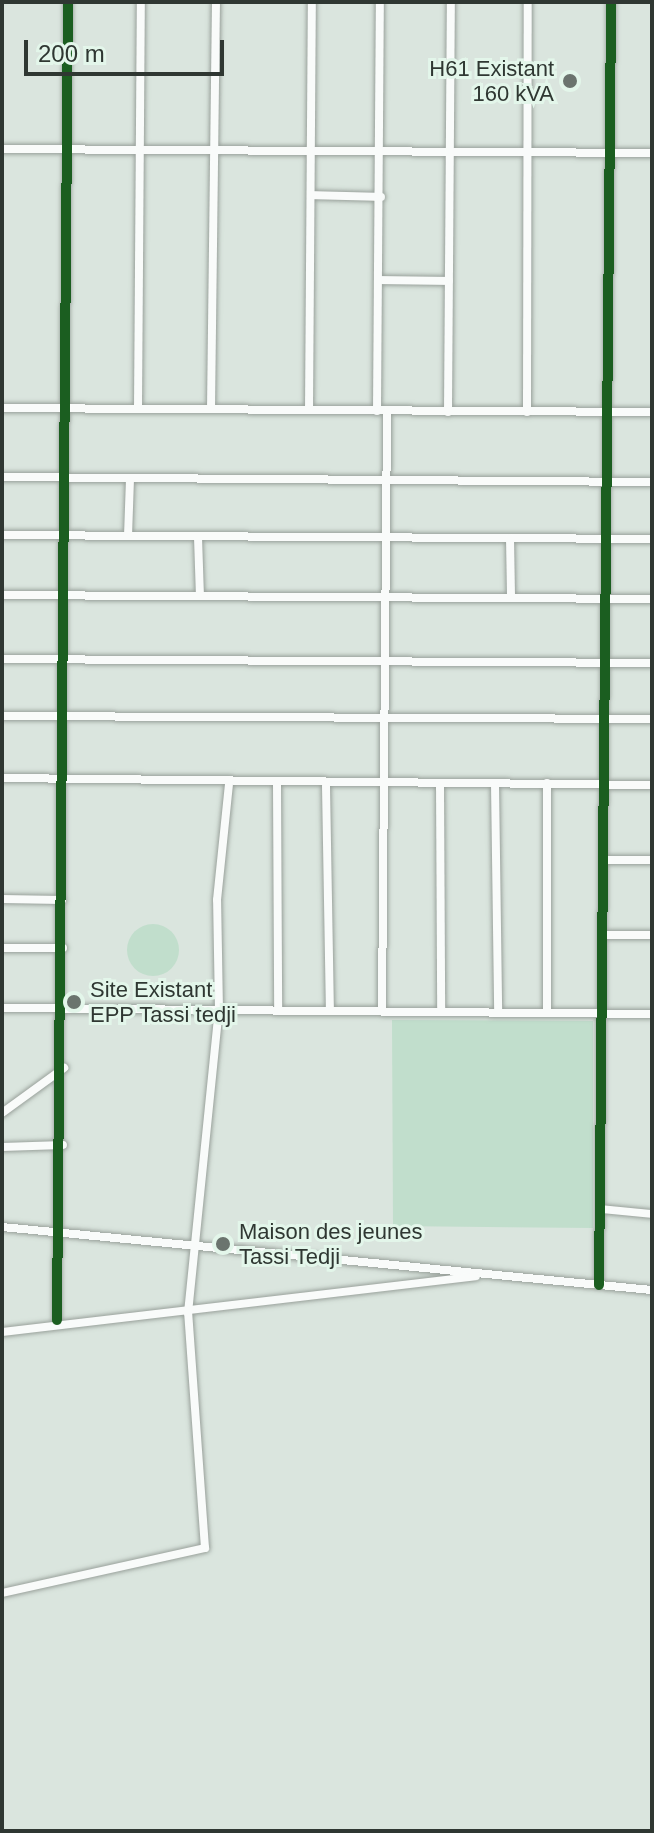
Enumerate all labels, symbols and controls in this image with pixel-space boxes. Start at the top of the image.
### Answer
scale bar [28,24,228,74]
text: 200 m [38,40,105,67]
place label: H61 Existant 160 kVA [429,55,554,106]
marker: H61 Existant 160 kVA [561,72,579,90]
place label: Site Existant EPP Tassi tedji [90,976,237,1028]
marker: Site Existant EPP Tassi tedji [65,993,83,1011]
place label: Maison des jeunes Tassi Tedji [239,1218,422,1270]
marker: Maison des jeunes Tassi Tedji [214,1235,232,1253]

